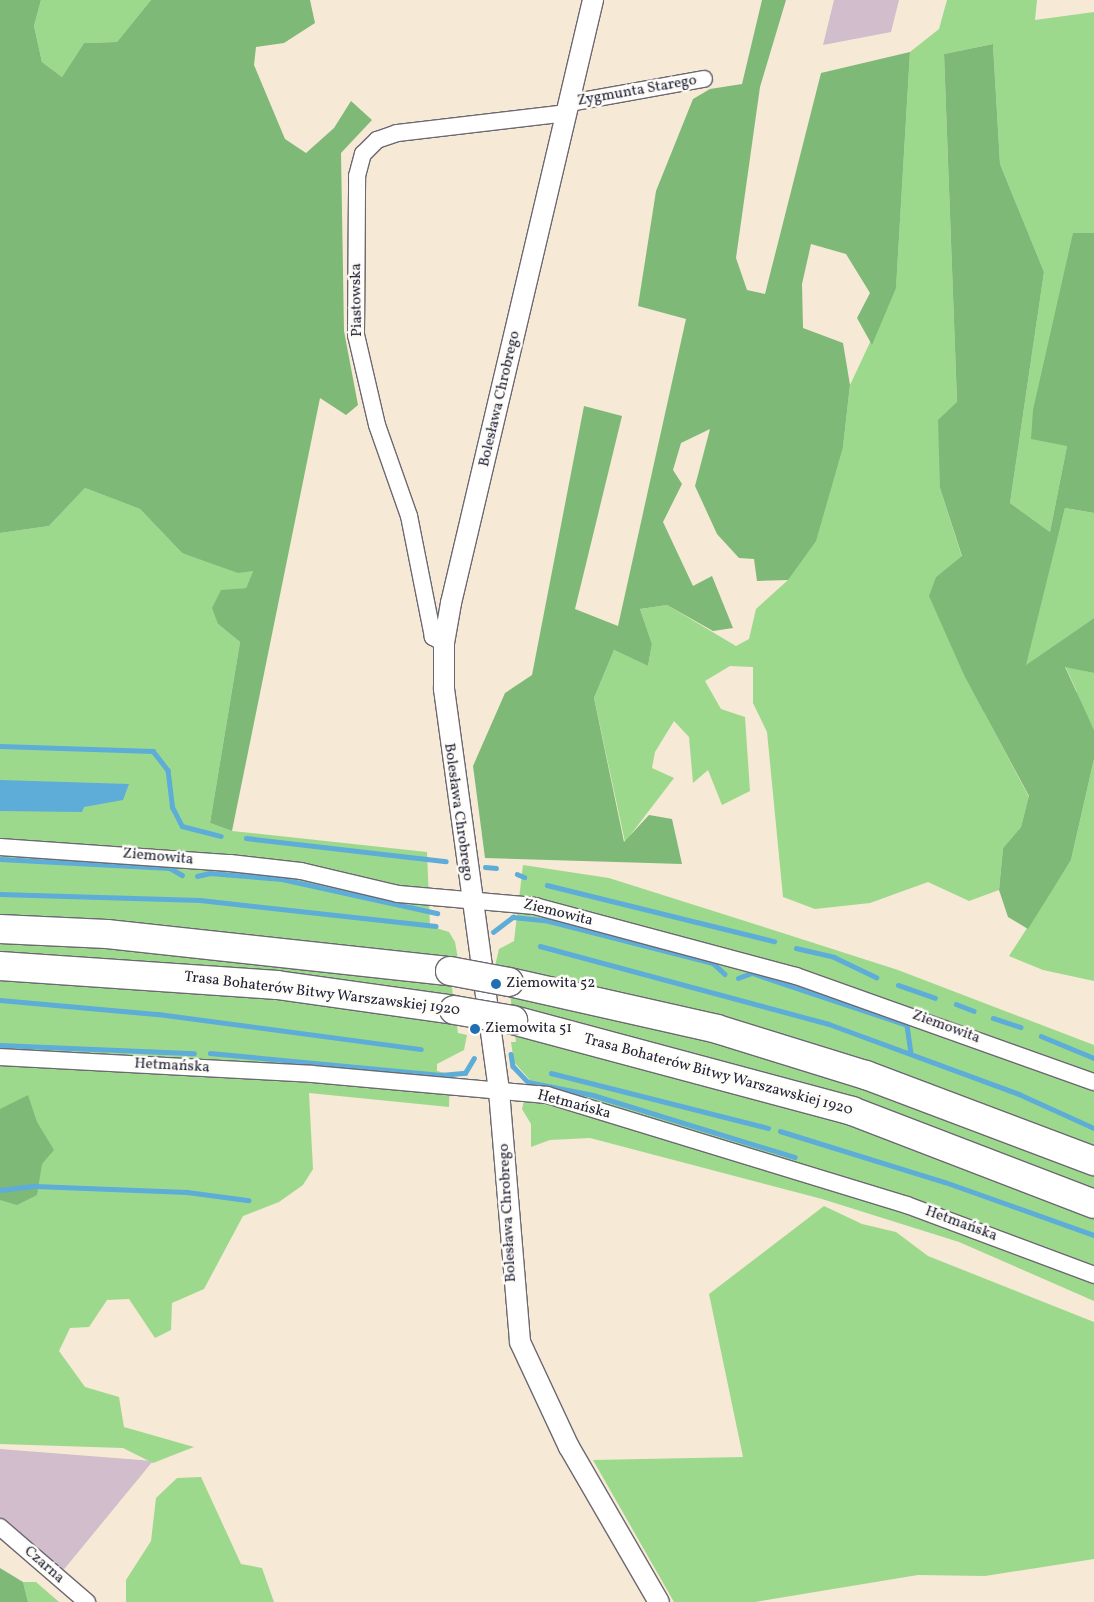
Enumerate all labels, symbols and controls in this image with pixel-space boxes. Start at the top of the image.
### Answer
street label: Zygmunta Starego [576,72,698,110]
street label: Piastowska [347,263,367,337]
street label: Bolesława Chrobrego [476,329,524,469]
street label: Bolesława Chrobrego [439,742,477,882]
street label: Ziemowita [122,845,194,869]
street label: Ziemowita [521,896,595,930]
street label: Trasa Bohaterów Bitwy Warszawskiej 1920 [182,968,462,1020]
place label: Ziemowita 52 [506,975,595,993]
marker: Ziemowita 52 [490,978,502,990]
street label: Ziemowita [910,1006,982,1048]
place label: Ziemowita 51 [485,1020,572,1038]
marker: Ziemowita 51 [469,1023,481,1035]
street label: Trasa Bohaterów Bitwy Warszawskiej 1920 [581,1030,855,1120]
street label: Hetmańska [134,1055,210,1077]
street label: Hetmańska [535,1087,613,1123]
street label: Bolesława Chrobrego [495,1143,521,1283]
street label: Hetmańska [922,1203,1000,1245]
street label: Czarna [20,1543,68,1587]

